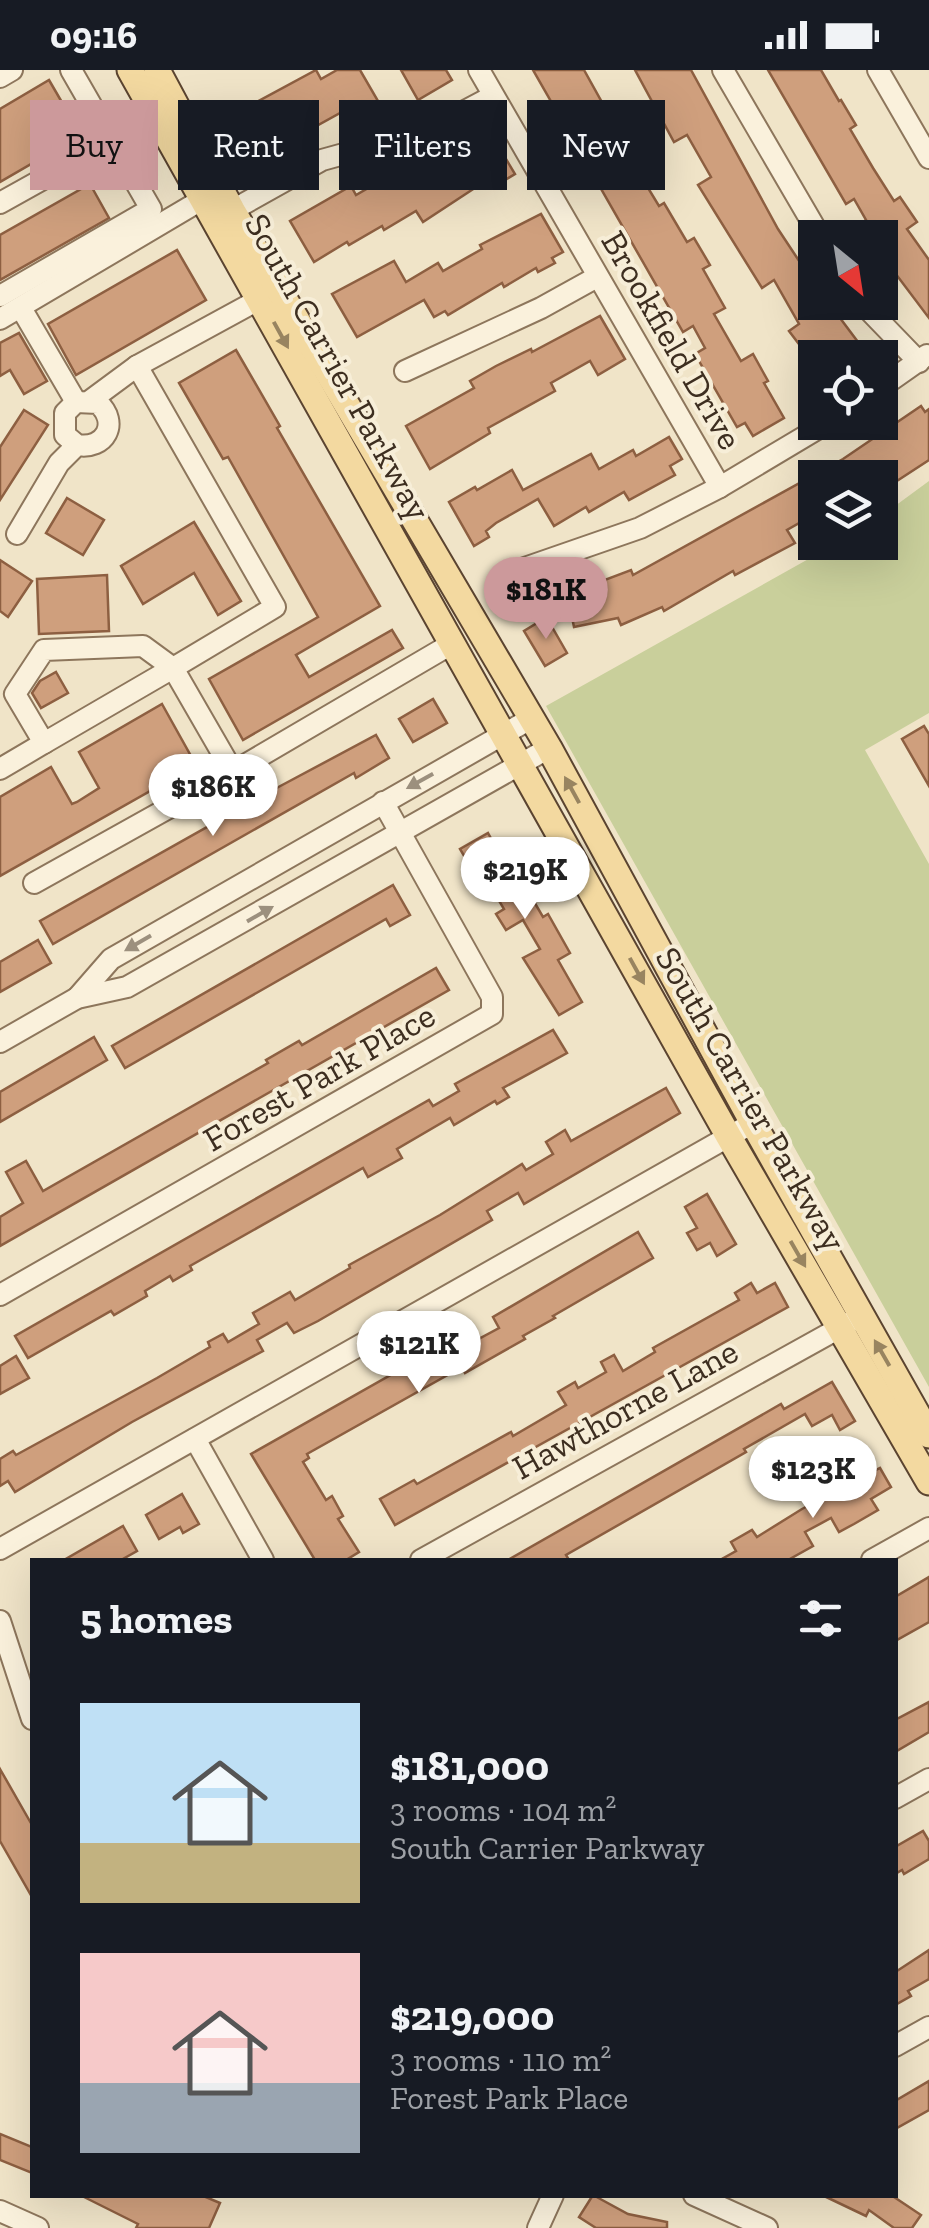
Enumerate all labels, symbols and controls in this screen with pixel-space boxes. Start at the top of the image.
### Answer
text: 09:16 [50,12,137,58]
chip: Buy [30,100,158,190]
chip: Rent [178,100,319,190]
chip: Filters [339,100,507,190]
chip: New [527,100,665,190]
street label: South Carrier Parkway [236,206,440,528]
north arrow [798,220,898,320]
map controls [798,220,898,560]
street label: Brookfield Drive [593,223,751,457]
one-way arrow [271,321,289,349]
button: locate [798,340,898,440]
button: layers [798,460,898,560]
pin: $181K [476,557,616,642]
text: $181K [506,570,586,608]
pin: $186K [143,754,283,839]
text: $186K [171,767,255,805]
one-way arrow [406,772,434,790]
one-way arrow [563,775,580,804]
pin: $219K [455,837,595,922]
text: $219K [483,850,567,888]
one-way arrow [246,906,274,923]
one-way arrow [124,934,152,952]
street label: South Carrier Parkway [647,940,855,1259]
one-way arrow [628,957,646,985]
street label: Forest Park Place [196,994,442,1160]
one-way arrow [789,1240,806,1268]
pin: $121K [349,1311,489,1396]
text: $121K [379,1324,459,1362]
street label: Hawthorne Lane [505,1330,745,1488]
one-way arrow [874,1339,891,1368]
pin: $123K [743,1436,883,1521]
text: $123K [771,1449,855,1487]
icon: filters [793,1591,848,1646]
text: 5 homes [80,1593,233,1644]
text: $181,000 [390,1740,549,1791]
icon: home [160,1743,280,1863]
text: 3 rooms · 104 m² [390,1791,616,1829]
text: South Carrier Parkway [390,1829,705,1867]
text: $219,000 [390,1990,555,2041]
icon: home [160,1993,280,2113]
text: 3 rooms · 110 m² [390,2041,611,2079]
text: Forest Park Place [390,2079,628,2117]

